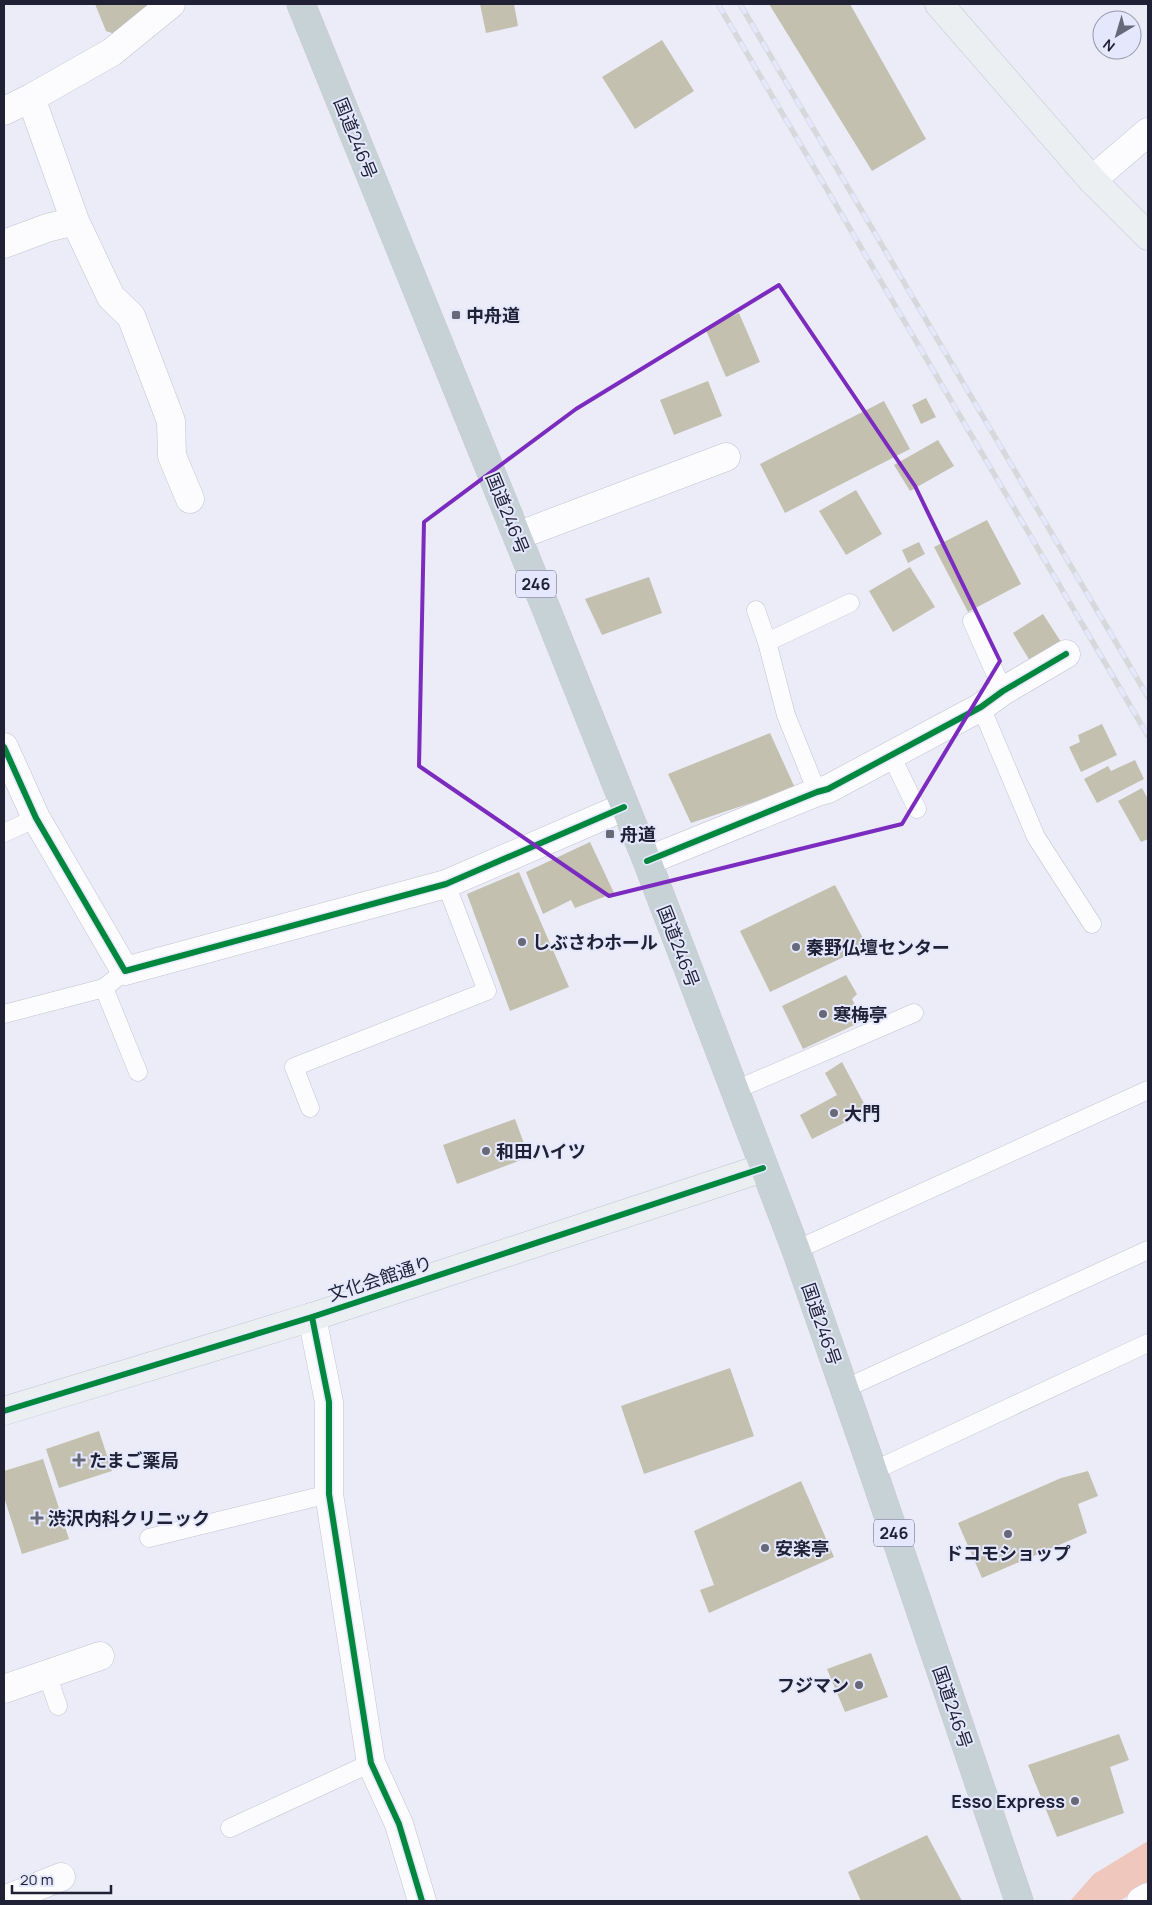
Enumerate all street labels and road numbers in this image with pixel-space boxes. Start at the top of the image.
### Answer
street label: 国道246号 [329,94,383,182]
street label: 国道246号 [481,469,535,557]
road number: 246 [516,570,556,598]
street label: 国道246号 [652,902,706,990]
street label: 文化会館通り [325,1250,435,1306]
street label: 国道246号 [797,1280,847,1368]
road number: 246 [874,1520,914,1546]
street label: 国道246号 [928,1663,978,1751]

